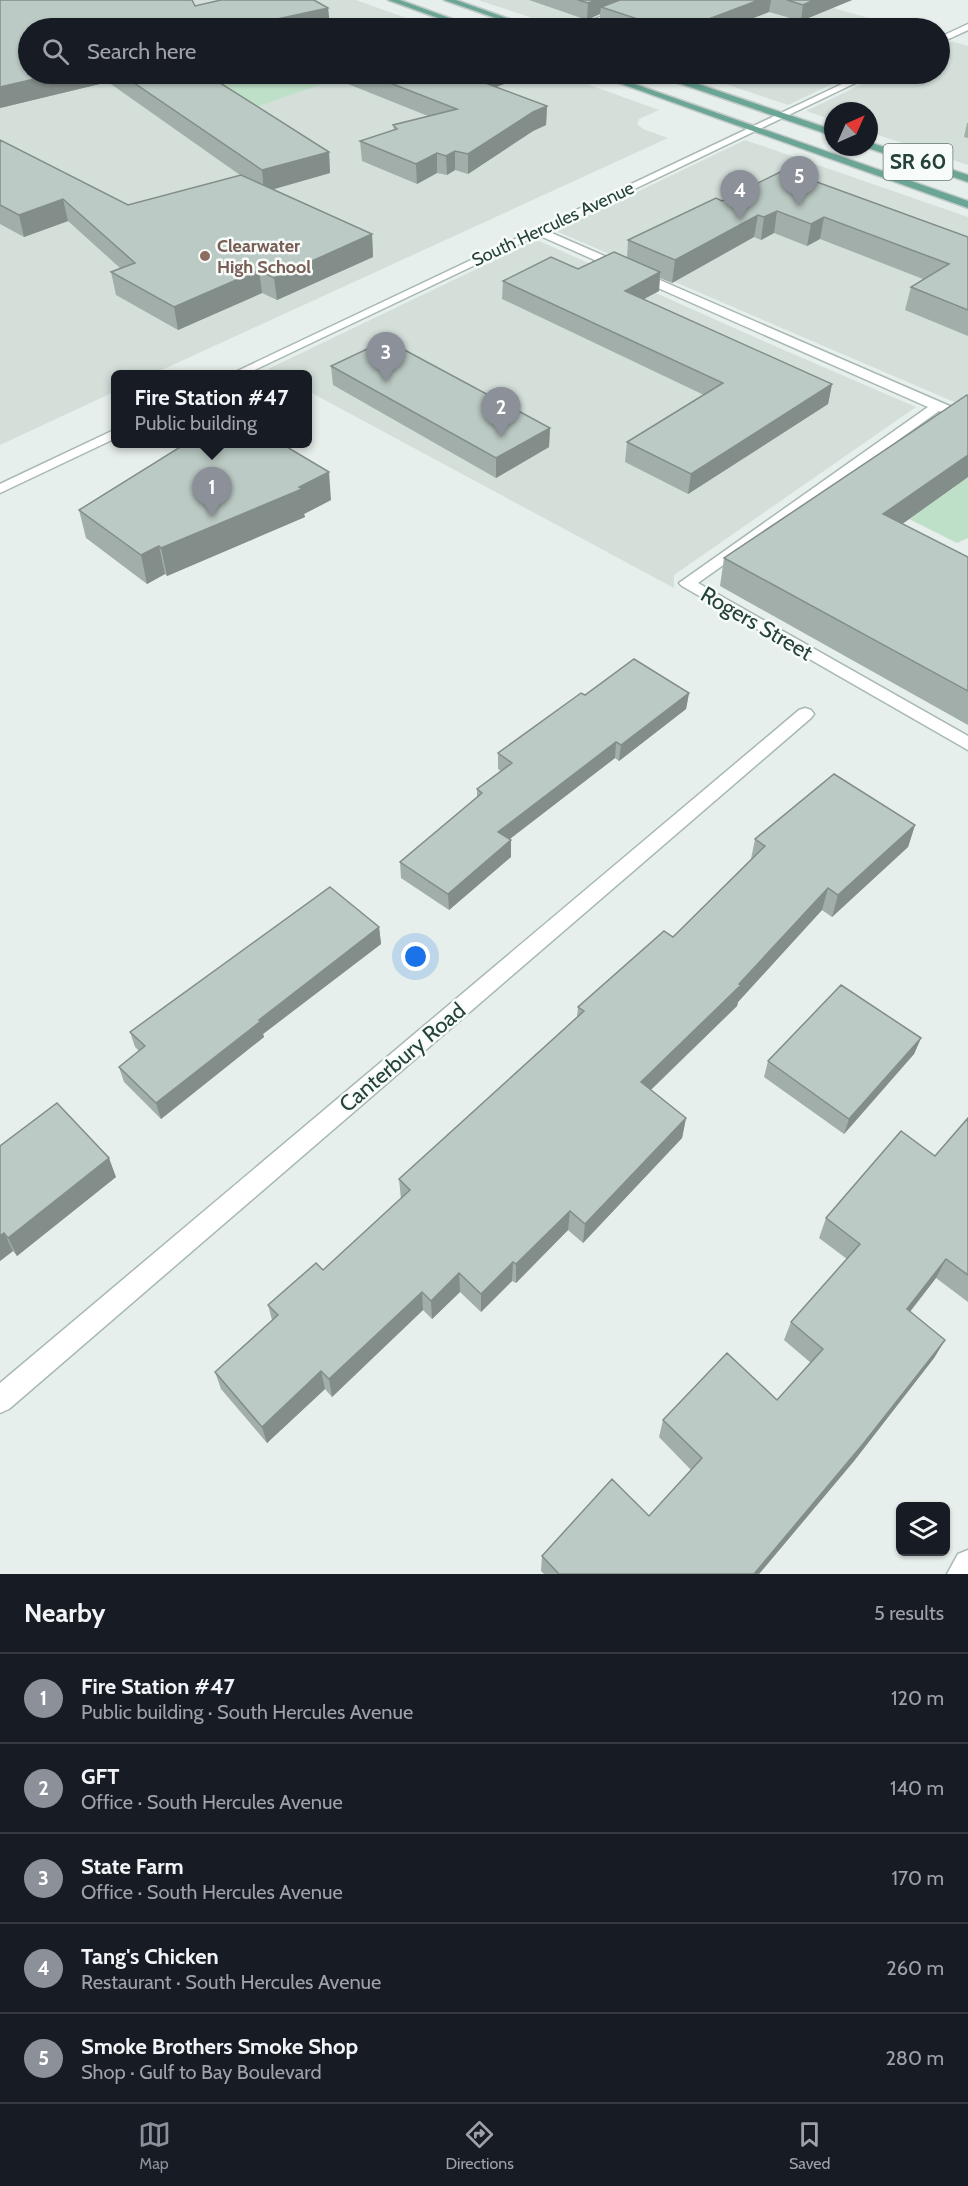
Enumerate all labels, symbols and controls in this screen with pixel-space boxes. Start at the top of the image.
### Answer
search box [18,18,950,84]
icon: search [39,35,72,68]
text: Search here [87,38,196,65]
north arrow [824,102,878,156]
road number: SR 60 [884,144,952,180]
pin: 5 [780,156,818,206]
pin: 4 [720,170,760,220]
street label: South Hercules Avenue [468,177,638,271]
place label: Clearwater High School [217,235,311,278]
marker: Clearwater High School [198,249,212,263]
pin: 3 [366,332,406,382]
popup [111,370,312,448]
text: Fire Station #47 [135,384,288,411]
pin: 2 [482,388,520,437]
text: Public building [135,411,257,435]
pin: 1 [192,468,232,517]
street label: Rogers Street [696,581,818,667]
your location [401,942,430,971]
street label: Canterbury Road [334,997,471,1118]
map controls [896,1502,950,1556]
button: layers [896,1502,950,1556]
text: Nearby [24,1597,105,1629]
text: 5 results [874,1601,944,1625]
text: Fire Station #47 [81,1673,235,1700]
text: 1 [40,1686,47,1710]
text: 120 m [891,1686,944,1710]
text: Public building · South Hercules Avenue [81,1700,413,1724]
text: GFT [81,1763,119,1790]
text: 2 [38,1776,49,1800]
text: 140 m [890,1776,944,1800]
text: Office · South Hercules Avenue [81,1790,343,1814]
text: State Farm [81,1853,184,1880]
text: 3 [38,1866,49,1890]
text: 170 m [892,1866,944,1890]
text: Office · South Hercules Avenue [81,1880,343,1904]
text: Tang's Chicken [81,1943,219,1970]
text: 4 [37,1956,50,1980]
text: 260 m [886,1956,944,1980]
text: Restaurant · South Hercules Avenue [81,1970,381,1994]
text: Smoke Brothers Smoke Shop [81,2033,358,2060]
text: 5 [38,2046,49,2070]
text: 280 m [885,2046,944,2070]
text: Shop · Gulf to Bay Boulevard [81,2060,322,2084]
tab: Map [138,2118,171,2173]
tab: Directions [446,2118,514,2173]
tab: Saved [789,2118,830,2173]

